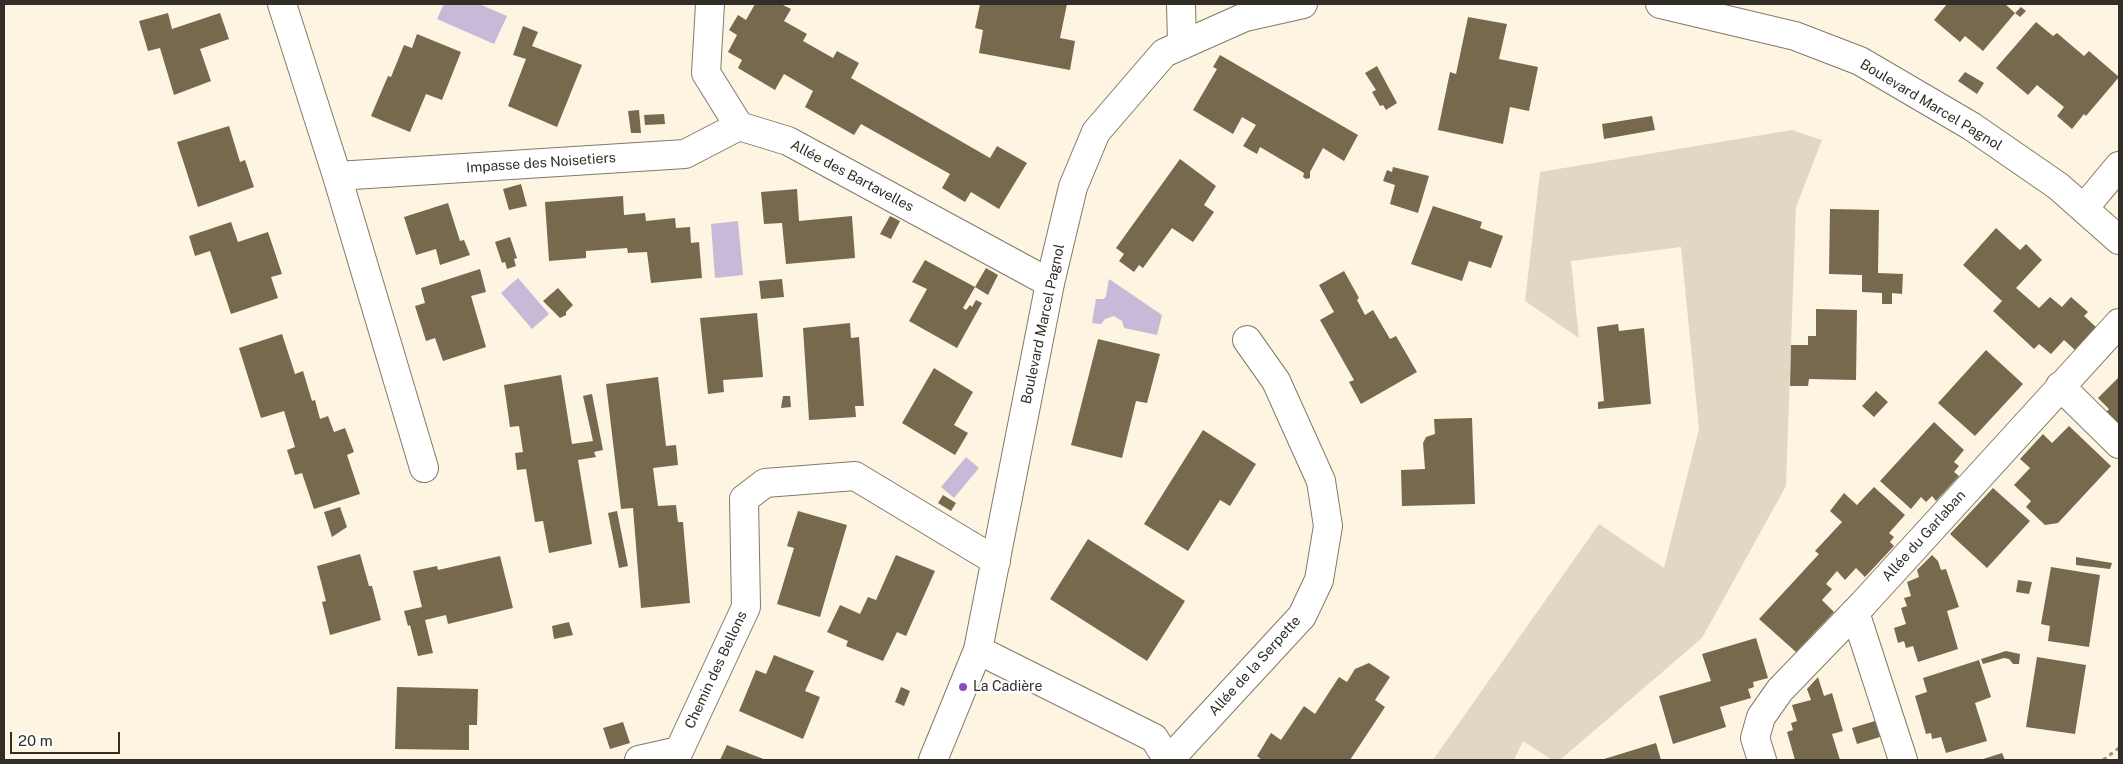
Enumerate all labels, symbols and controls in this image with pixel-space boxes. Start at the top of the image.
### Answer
street label: Boulevard Marcel Pagnol [1857,56,2005,154]
street label: Allée des Bartavelles [788,136,916,216]
street label: Impasse des Noisetiers [466,149,616,177]
street label: Boulevard Marcel Pagnol [1018,243,1068,405]
street label: Allée du Garlaban [1879,487,1969,585]
street label: Chemin des Bellons [681,609,751,731]
street label: Allée de la Serpette [1206,613,1304,719]
place label: La Cadière [973,679,1042,695]
marker: La Cadière [957,681,969,693]
scale bar [12,722,122,754]
text: 20 m [18,732,53,749]

